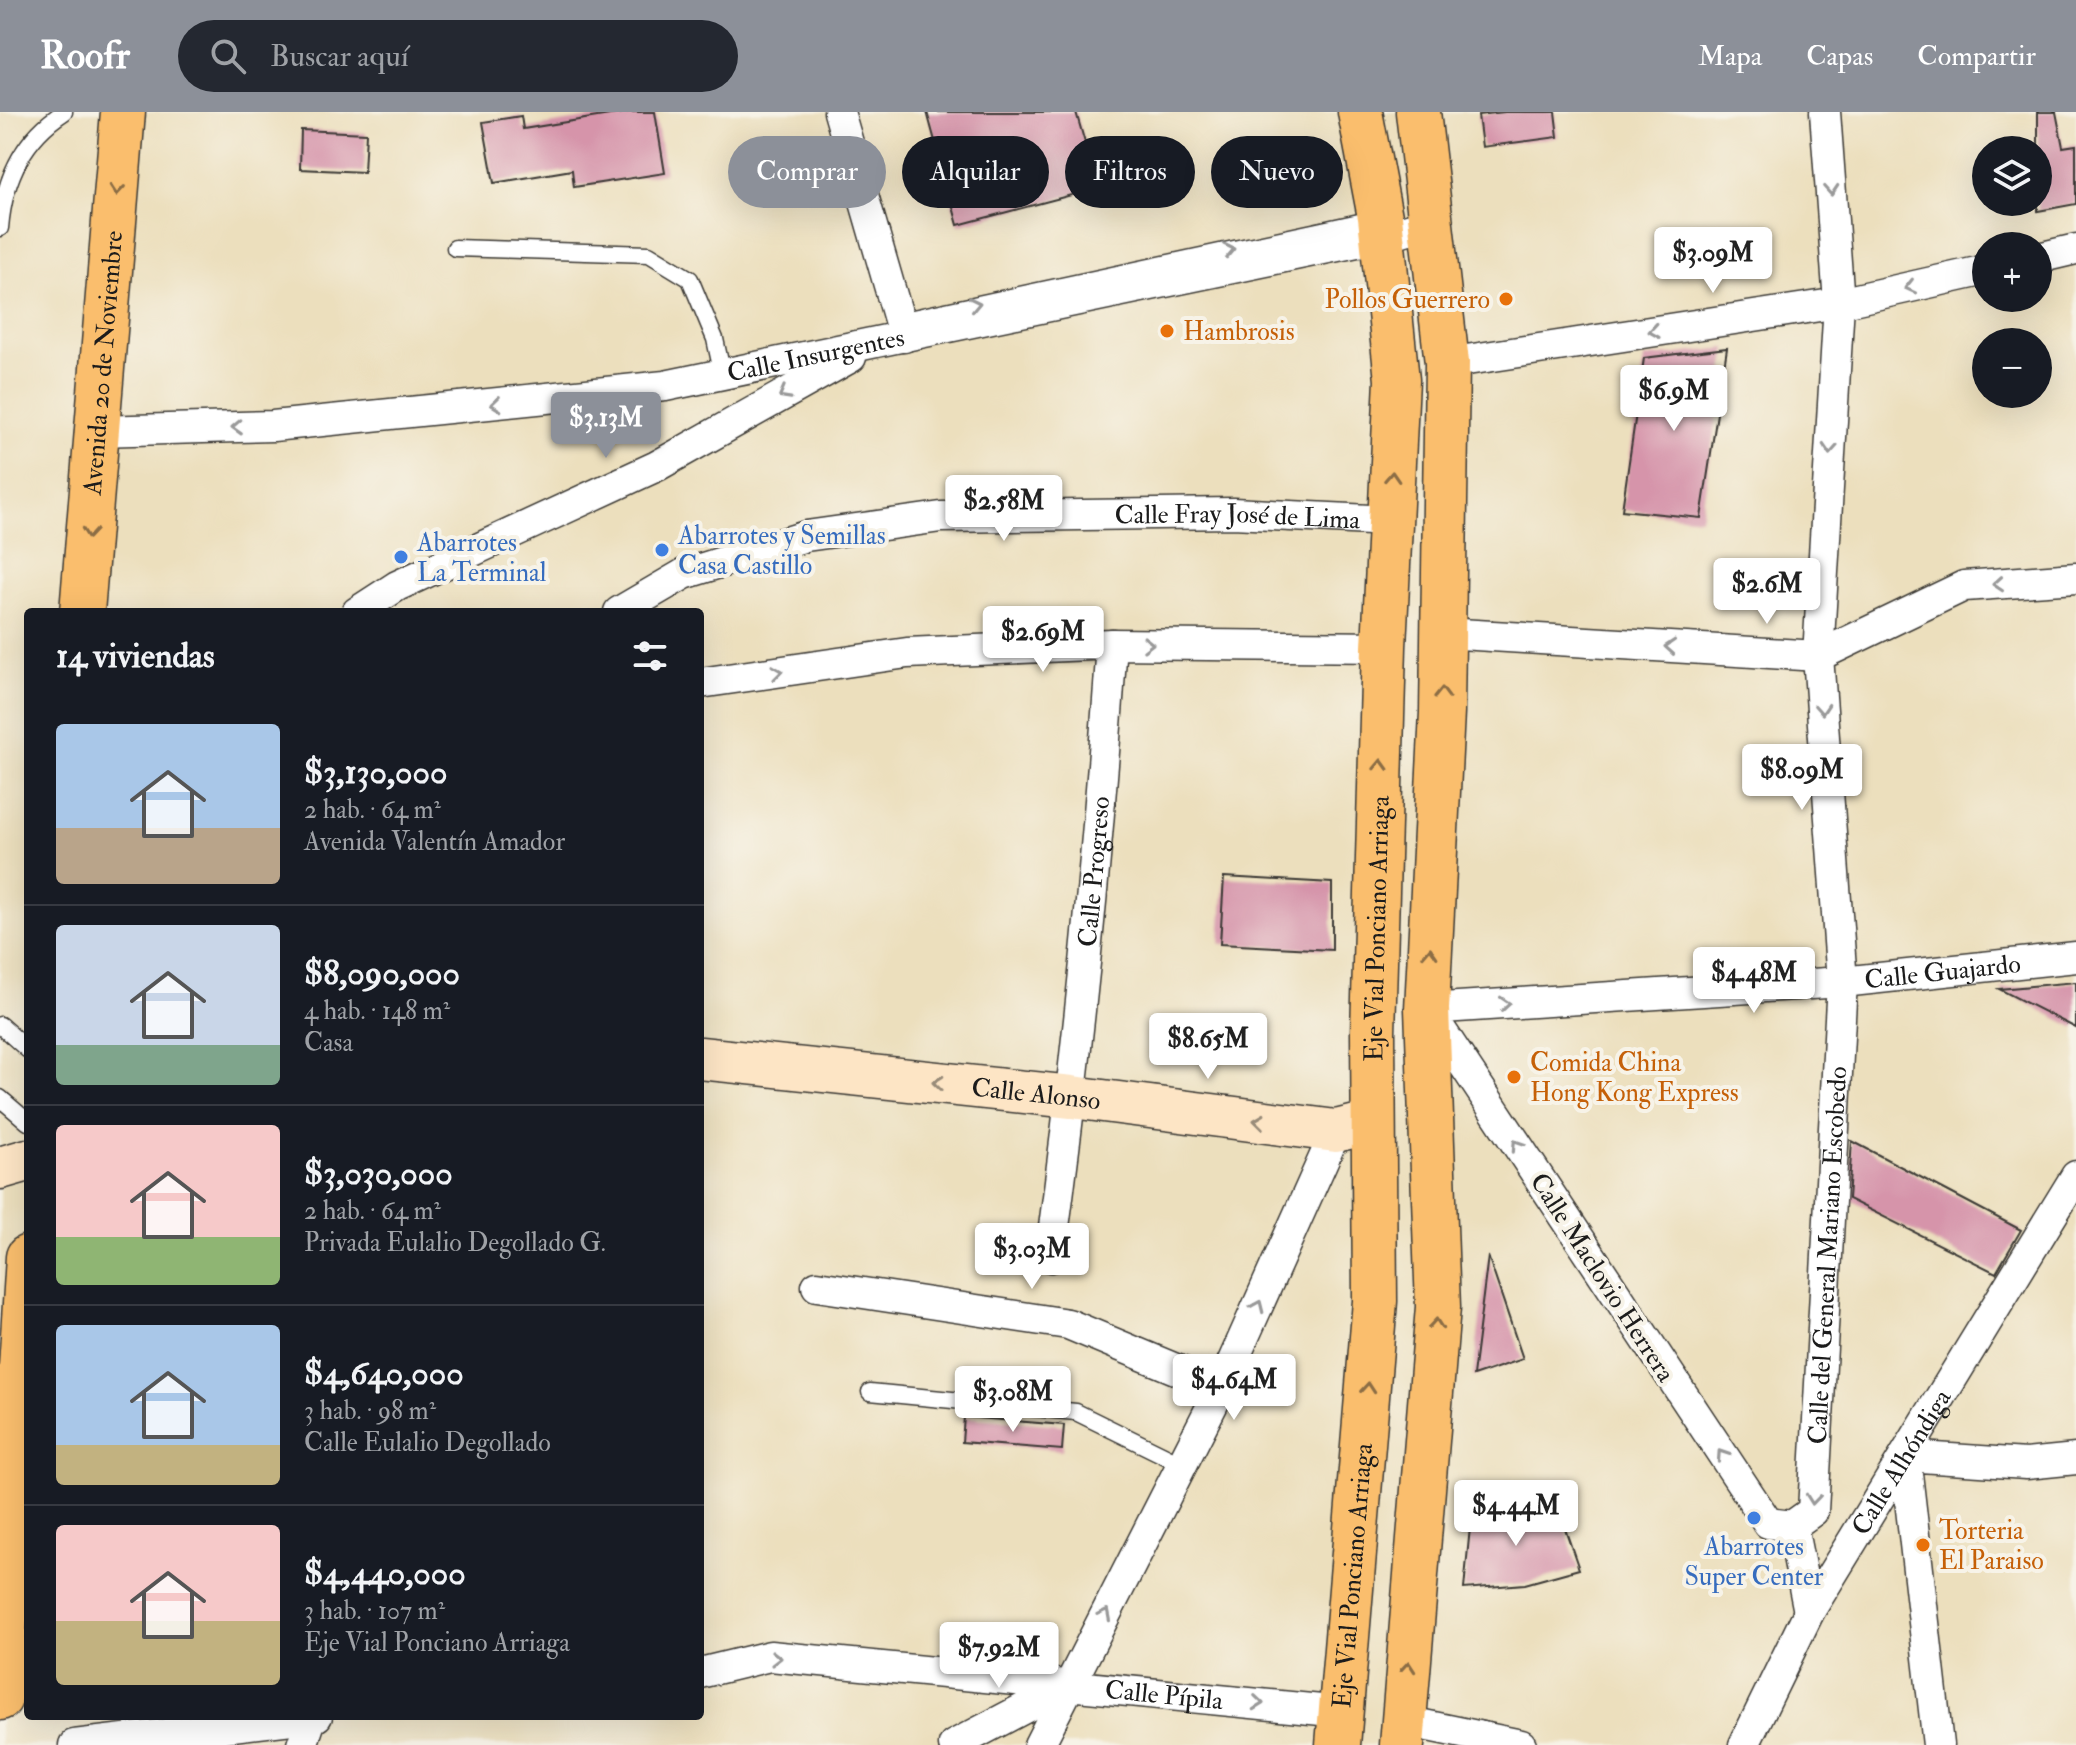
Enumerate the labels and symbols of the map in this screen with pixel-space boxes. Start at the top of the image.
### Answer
one-way arrow [109,184,126,197]
one-way arrow [1822,184,1839,197]
pin: $3.09M [1648,227,1778,295]
street label: Avenida 20 de Noviembre [77,229,130,497]
one-way arrow [1222,242,1236,259]
one-way arrow [1904,278,1917,295]
place label: Pollos Guerrero [1325,284,1490,316]
marker: Pollos Guerrero [1497,290,1515,308]
one-way arrow [968,296,982,313]
place label: Hambrosis [1183,316,1295,348]
street label: Calle Insurgentes [724,322,907,390]
marker: Hambrosis [1158,322,1176,340]
one-way arrow [1647,322,1661,339]
pin: $6.9M [1618,365,1730,433]
one-way arrow [778,385,793,400]
pin: $3.13M [541,392,671,460]
one-way arrow [489,395,502,412]
one-way arrow [230,418,243,435]
one-way arrow [1822,443,1839,456]
one-way arrow [1384,470,1401,483]
pin: $2.58M [939,475,1069,543]
street label: Calle Fray José de Lima [1115,498,1361,536]
place label: Abarrotes y Semillas Casa Castillo [677,520,886,582]
one-way arrow [80,527,97,540]
place label: Abarrotes La Terminal [416,527,547,589]
marker: Abarrotes y Semillas Casa Castillo [653,541,671,559]
marker: Abarrotes La Terminal [392,548,410,566]
pin: $2.6M [1711,558,1823,626]
one-way arrow [1991,575,2004,592]
pin: $2.69M [978,606,1108,674]
one-way arrow [1142,635,1155,653]
one-way arrow [1663,639,1676,656]
one-way arrow [770,664,784,681]
one-way arrow [1434,686,1451,699]
one-way arrow [1813,703,1830,716]
pin: $8.09M [1737,744,1867,812]
one-way arrow [1372,758,1389,771]
street label: Calle Progreso [1072,795,1117,948]
street label: Eje Vial Ponciano Arriaga [1358,795,1397,1062]
one-way arrow [1421,946,1438,959]
pin: $4.48M [1689,947,1819,1015]
street label: Calle Guajardo [1863,948,2022,996]
one-way arrow [1499,996,1512,1013]
pin: $8.65M [1143,1013,1273,1081]
place label: Comida China Hong Kong Express [1530,1047,1739,1110]
street label: Calle del General Mariano Escobedo [1802,1065,1854,1445]
marker: Comida China Hong Kong Express [1505,1068,1523,1086]
street label: Calle Alonso [970,1072,1103,1118]
one-way arrow [932,1075,945,1092]
one-way arrow [1252,1113,1266,1130]
one-way arrow [1511,1139,1526,1154]
street label: Calle Maclovio Herrera [1523,1167,1682,1388]
pin: $3.03M [967,1223,1097,1291]
one-way arrow [1248,1299,1264,1314]
one-way arrow [1427,1317,1444,1330]
pin: $4.64M [1169,1354,1299,1422]
pin: $3.08M [948,1366,1078,1434]
one-way arrow [1359,1381,1376,1394]
street label: Calle Alhóndiga [1845,1383,1959,1541]
street label: Eje Vial Ponciano Arriaga [1326,1441,1380,1710]
one-way arrow [1717,1449,1732,1464]
pin: $4.44M [1451,1480,1581,1548]
one-way arrow [1805,1492,1822,1505]
marker: Abarrotes Super Center [1745,1509,1763,1527]
place label: Torteria El Paraiso [1939,1515,2044,1577]
place label: Abarrotes Super Center [1684,1531,1824,1594]
marker: Torteria El Paraiso [1914,1536,1932,1554]
one-way arrow [1096,1608,1111,1623]
pin: $7.92M [934,1622,1064,1690]
one-way arrow [770,1649,783,1667]
one-way arrow [1399,1660,1416,1673]
street label: Calle Pípila [1104,1674,1225,1717]
one-way arrow [1252,1694,1265,1711]

